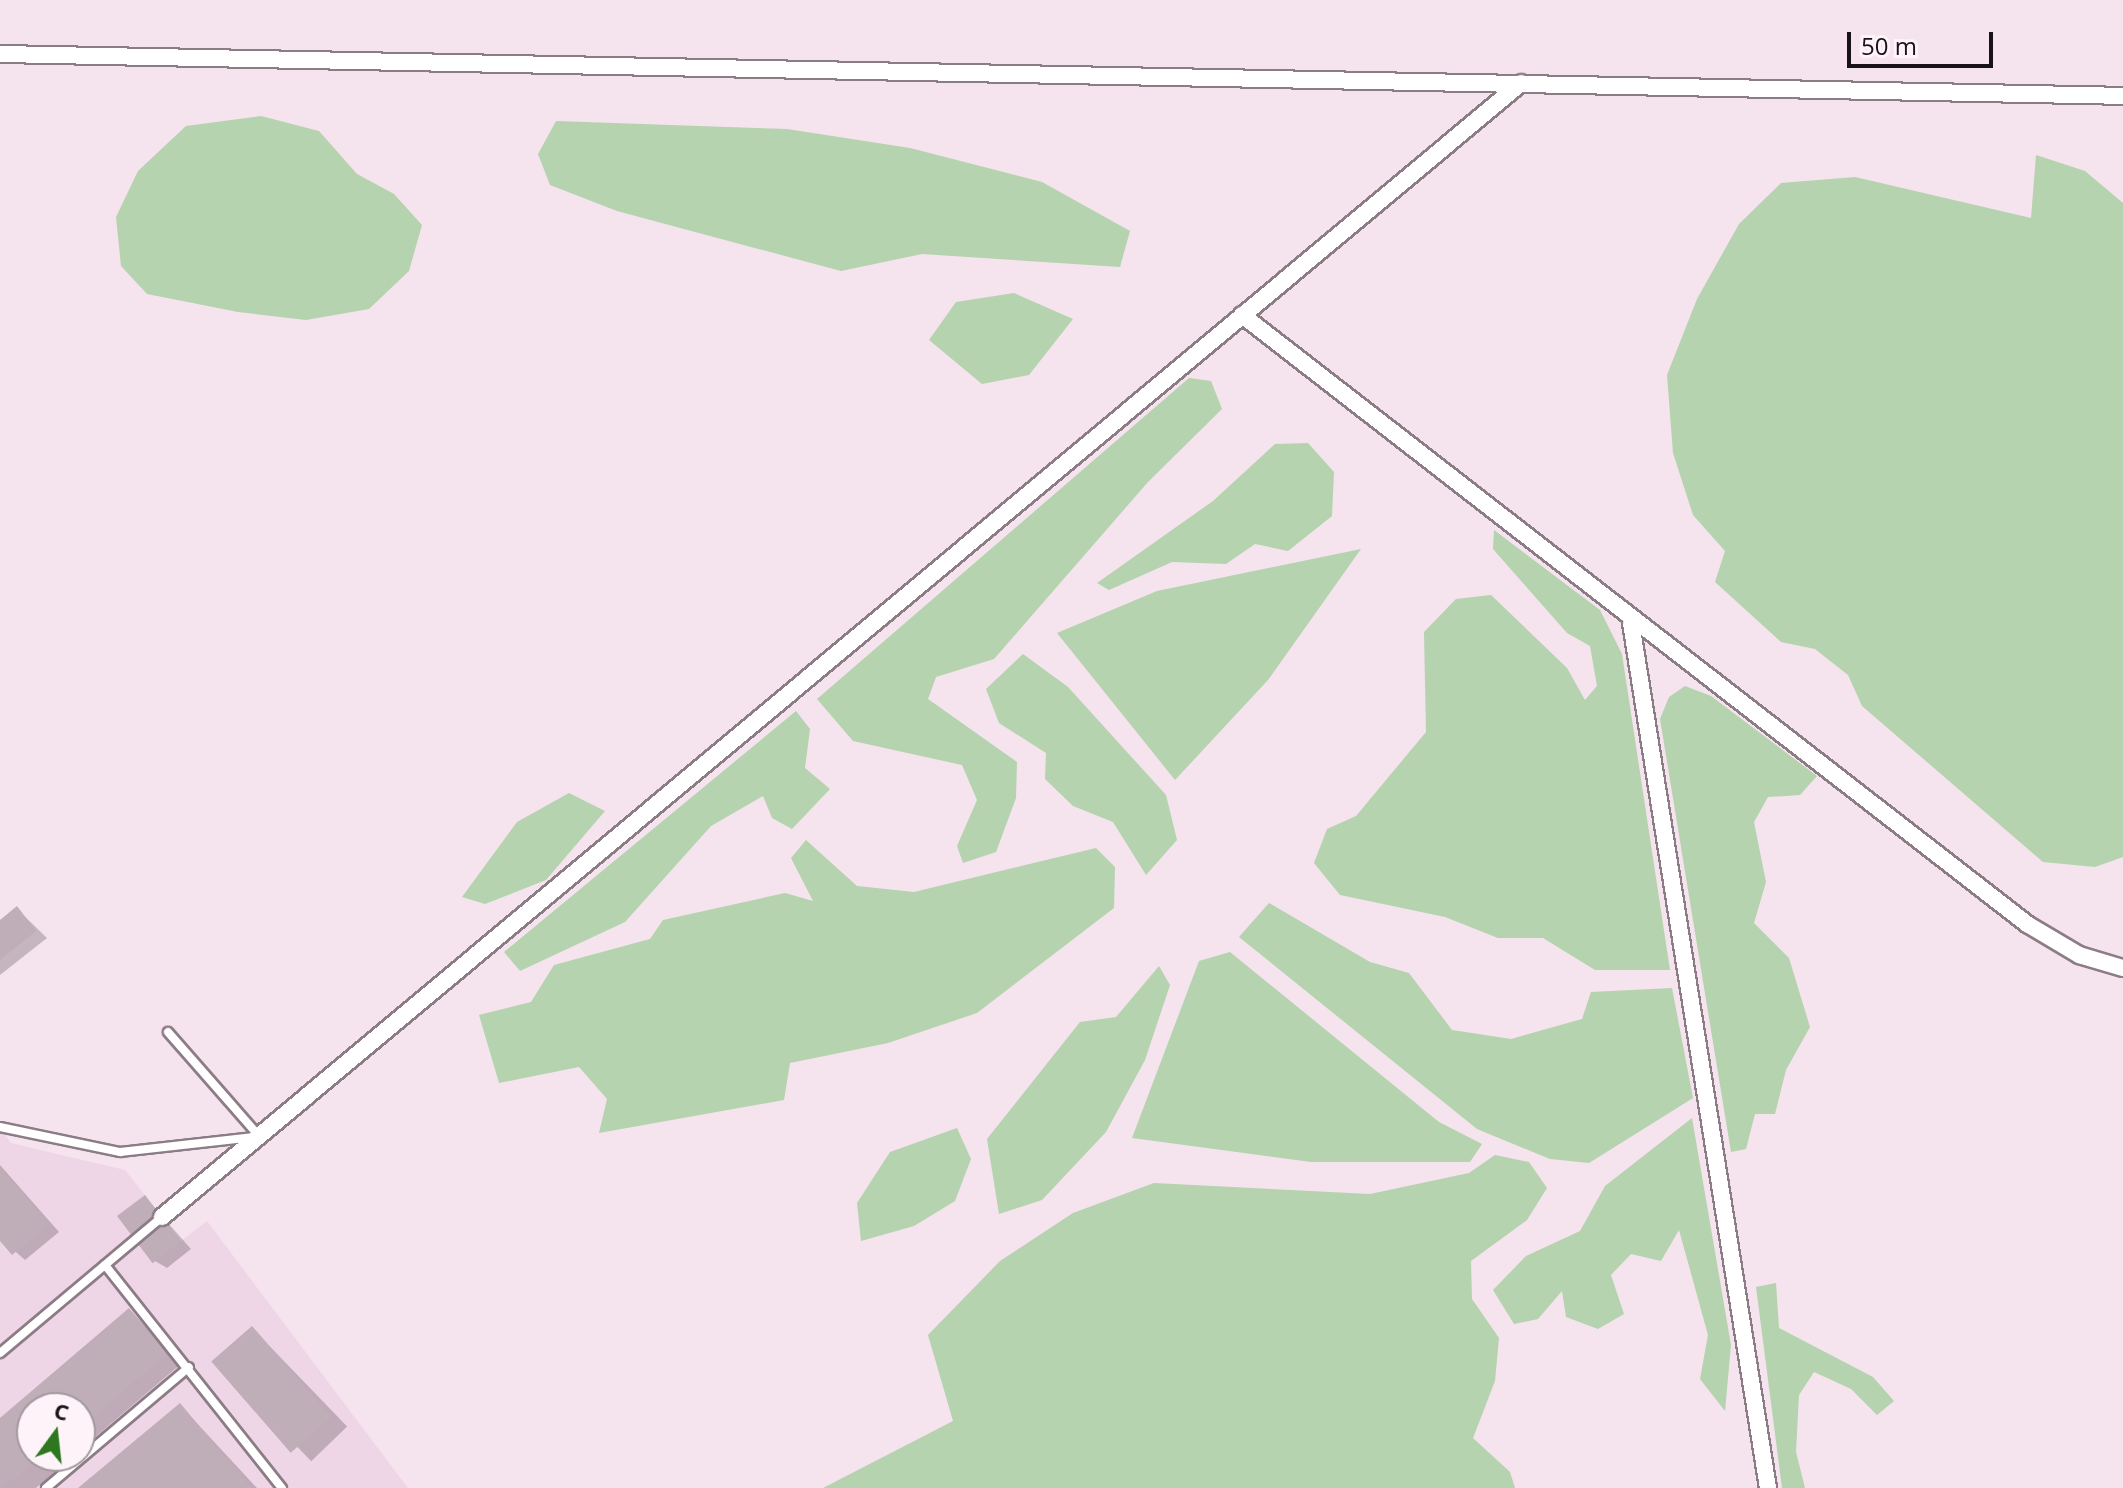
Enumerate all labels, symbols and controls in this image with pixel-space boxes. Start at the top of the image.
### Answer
scale bar [1851,16,1997,66]
text: 50 m [1861,29,1917,62]
north arrow [16,1392,96,1472]
text: С [51,1394,72,1427]

